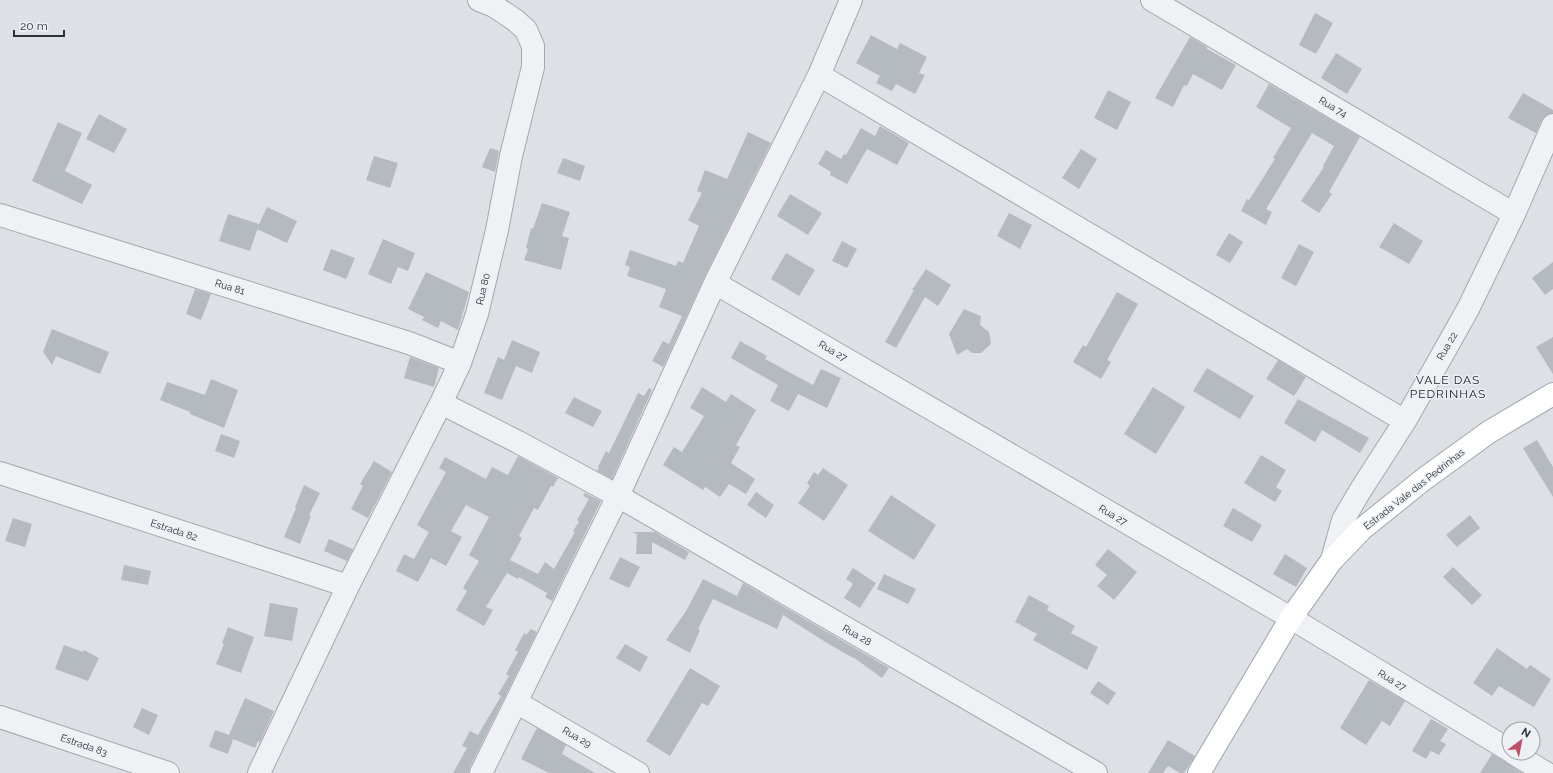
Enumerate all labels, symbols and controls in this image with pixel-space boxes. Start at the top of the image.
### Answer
scale bar [14,12,64,38]
text: 20 m [20,19,48,33]
street label: Rua 74 [1317,95,1350,120]
street label: Rua 80 [474,272,492,306]
street label: Rua 81 [214,277,247,297]
street label: Rua 22 [1435,330,1459,362]
street label: Rua 27 [817,338,850,364]
district label: VALE DAS PEDRINHAS [1410,373,1486,401]
street label: Estrada Vale das Pedrinhas [1361,446,1467,532]
street label: Rua 27 [1097,502,1130,528]
street label: Estrada 82 [149,517,199,543]
street label: Rua 28 [841,622,873,648]
street label: Rua 27 [1376,667,1409,693]
north arrow [1501,721,1541,761]
street label: Rua 29 [561,724,593,750]
text: N [1519,725,1533,741]
street label: Estrada 83 [59,732,109,758]

